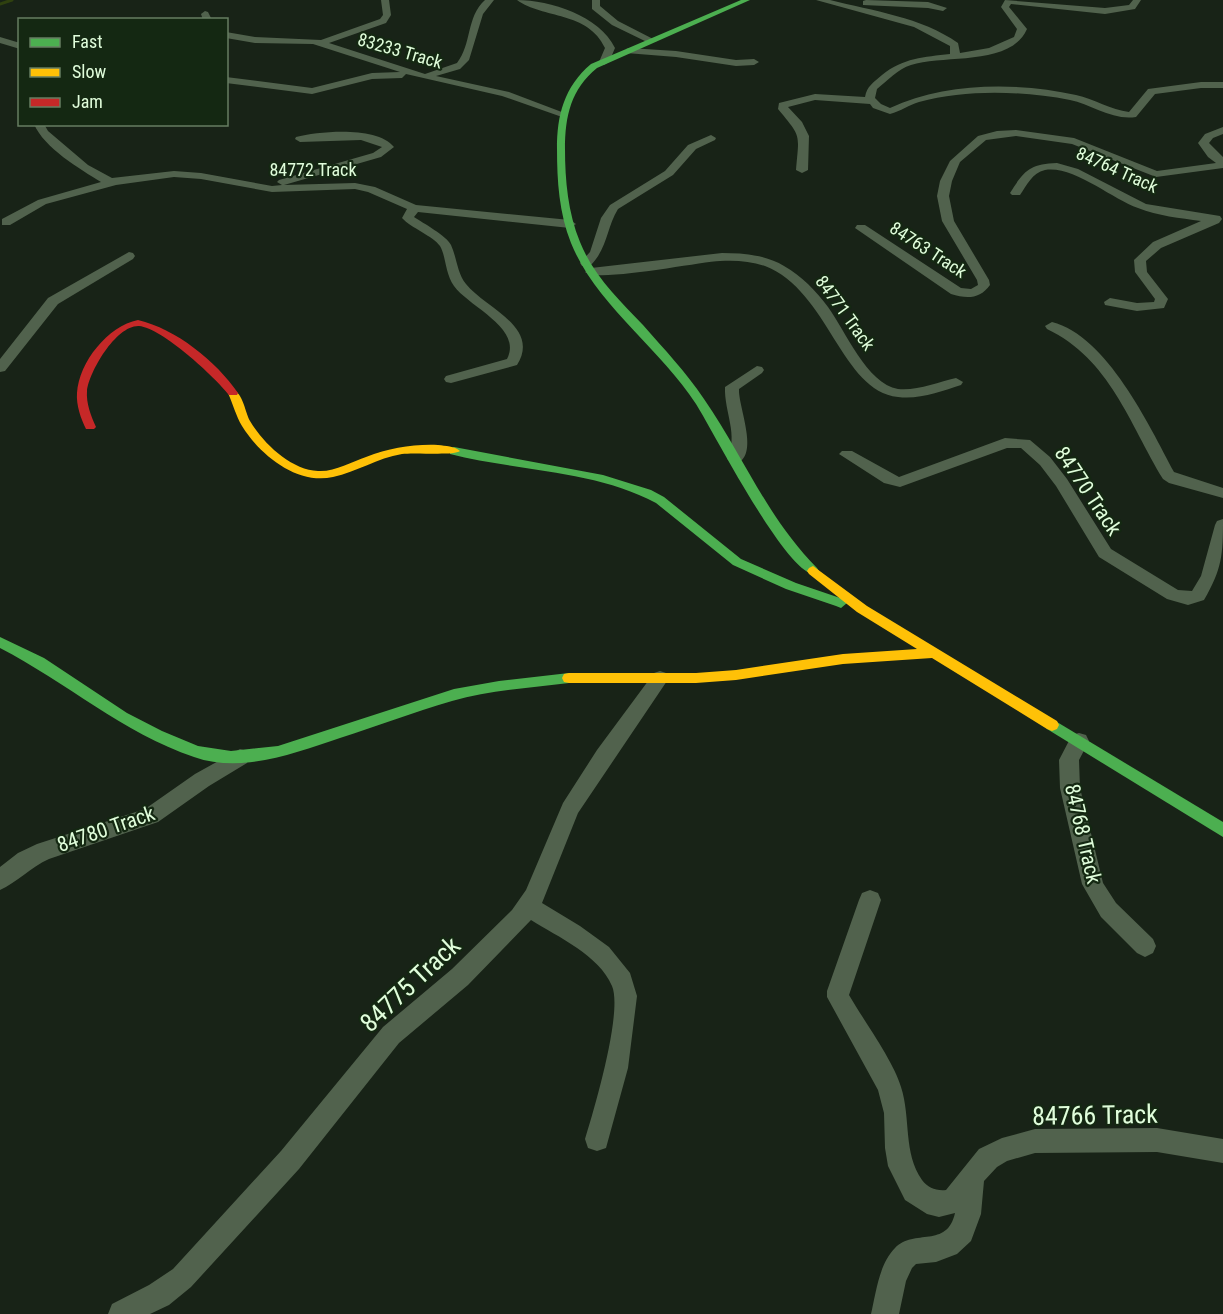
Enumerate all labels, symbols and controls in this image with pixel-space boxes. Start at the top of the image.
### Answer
legend [18,18,228,126]
street label: 83233 Track [355,28,445,73]
text: Fast [72,31,103,52]
text: Slow [72,61,107,82]
text: Jam [72,91,103,112]
street label: 84764 Track [1073,142,1161,197]
street label: 84772 Track [269,159,357,180]
street label: 84763 Track [886,217,971,282]
street label: 84771 Track [811,271,879,354]
street label: 84770 Track [1050,442,1127,540]
street label: 84768 Track [1060,782,1106,887]
street label: 84780 Track [54,801,158,857]
street label: 84775 Track [354,930,466,1038]
street label: 84766 Track [1032,1099,1158,1131]

